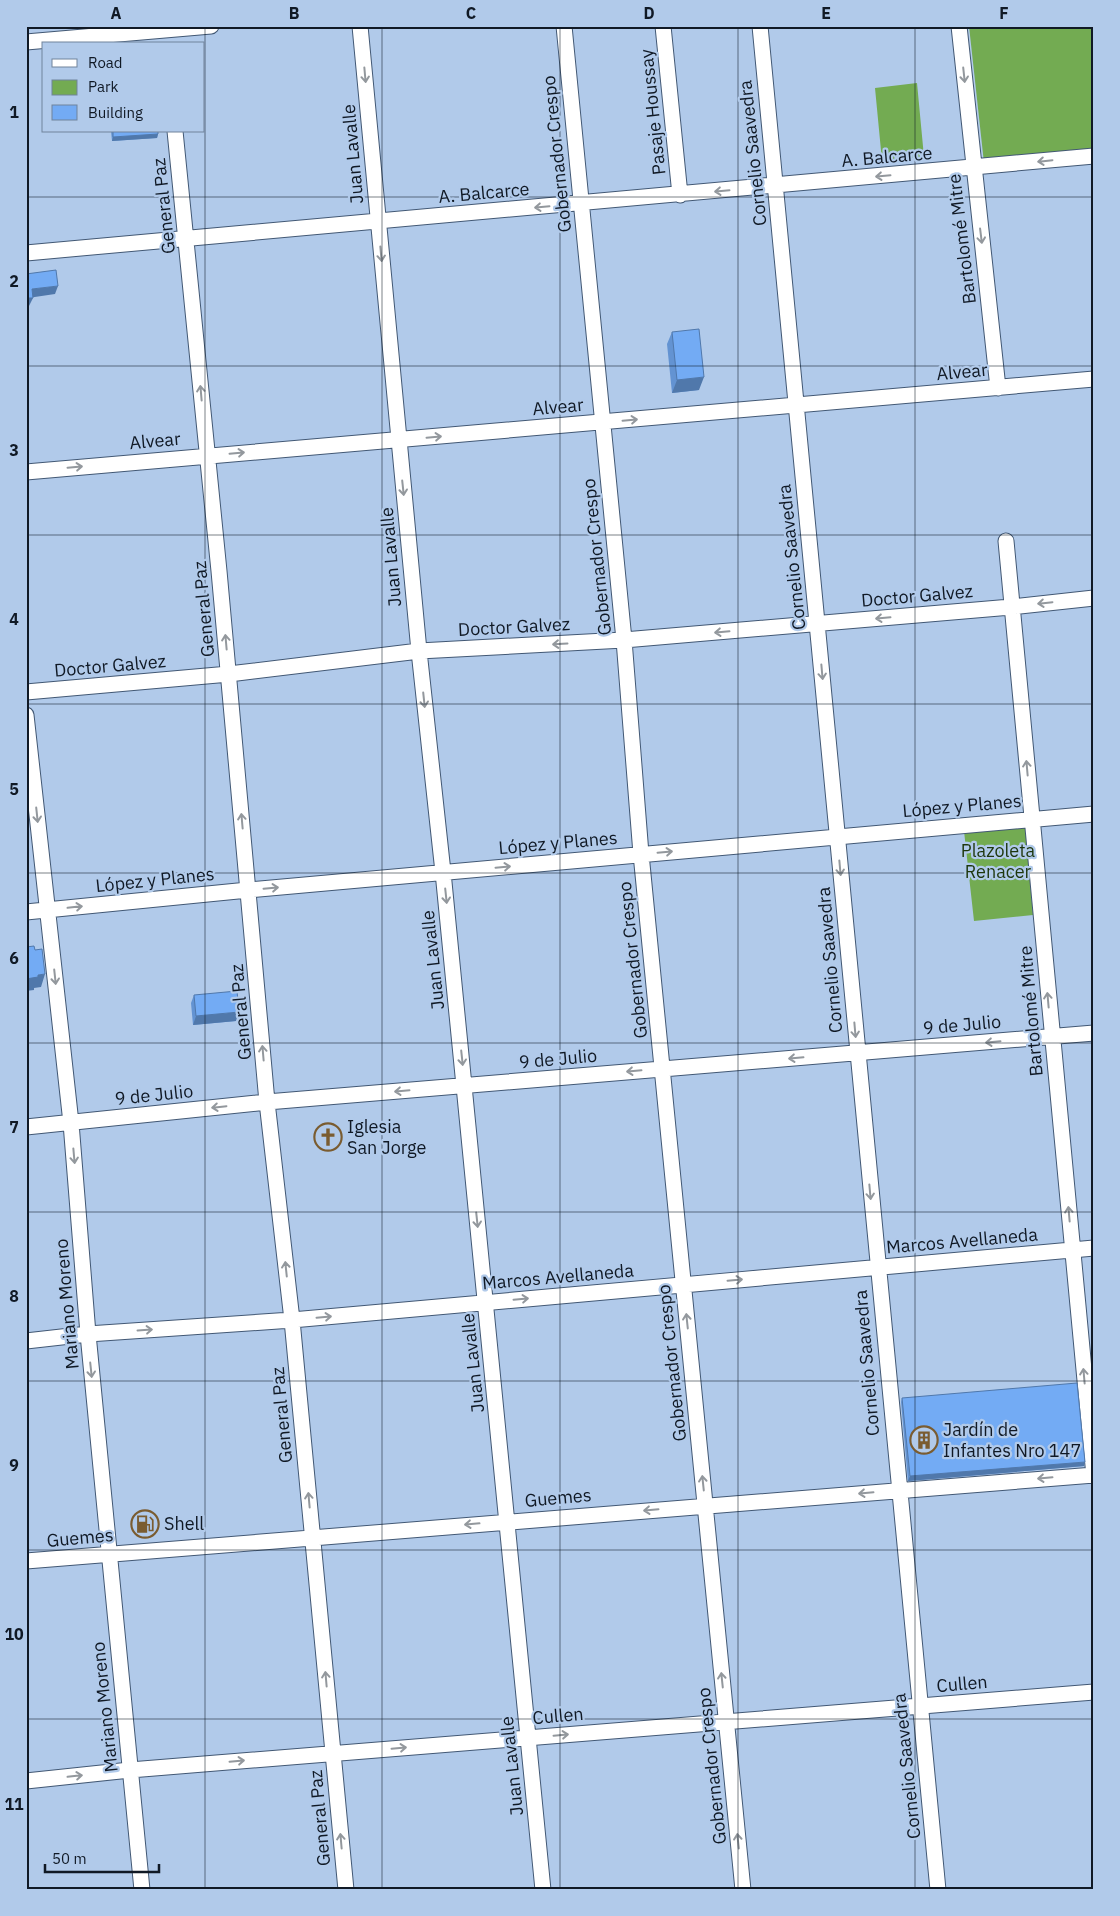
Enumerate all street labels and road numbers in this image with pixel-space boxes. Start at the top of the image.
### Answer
street label: Pasaje Houssay [634,48,671,176]
street label: Gobernador Crespo [537,74,576,234]
street label: Cornelio Saavedra [733,79,772,227]
street label: Juan Lavalle [337,103,368,205]
street label: A. Balcarce [841,141,934,172]
street label: General Paz [147,157,180,255]
street label: Bartolomé Mitre [942,173,981,305]
street label: A. Balcarce [438,177,531,208]
street label: Alvear [936,358,989,385]
street label: Alvear [532,393,585,420]
street label: Alvear [129,427,182,454]
street label: Gobernador Crespo [577,477,616,637]
street label: Cornelio Saavedra [772,483,811,631]
street label: Juan Lavalle [375,506,406,608]
street label: General Paz [188,560,219,658]
street label: Doctor Galvez [860,579,974,612]
street label: Doctor Galvez [457,612,571,641]
street label: Doctor Galvez [53,649,167,682]
street label: López y Planes [902,789,1022,822]
street label: López y Planes [498,826,618,859]
street label: López y Planes [94,862,215,897]
street label: Gobernador Crespo [613,880,652,1040]
street label: Cornelio Saavedra [812,886,847,1034]
street label: Juan Lavalle [416,909,449,1011]
street label: Bartolomé Mitre [1013,945,1048,1077]
street label: General Paz [225,963,256,1061]
street label: 9 de Julio [922,1010,1002,1039]
street label: 9 de Julio [518,1044,598,1073]
street label: 9 de Julio [114,1079,194,1110]
street label: Marcos Avellaneda [885,1222,1039,1259]
street label: Mariano Moreno [49,1238,84,1370]
street label: Marcos Avellaneda [481,1258,635,1295]
street label: Gobernador Crespo [652,1283,691,1443]
street label: Cornelio Saavedra [849,1289,884,1437]
street label: Juan Lavalle [456,1312,489,1414]
street label: General Paz [266,1366,297,1464]
street label: Guemes [524,1483,592,1512]
street label: Guemes [46,1523,114,1552]
street label: Mariano Moreno [86,1641,123,1773]
street label: Cullen [935,1670,988,1697]
street label: Gobernador Crespo [692,1686,731,1846]
street label: Cornelio Saavedra [887,1692,926,1840]
street label: Cullen [531,1702,584,1729]
street label: Juan Lavalle [495,1715,528,1817]
street label: General Paz [304,1769,335,1867]

